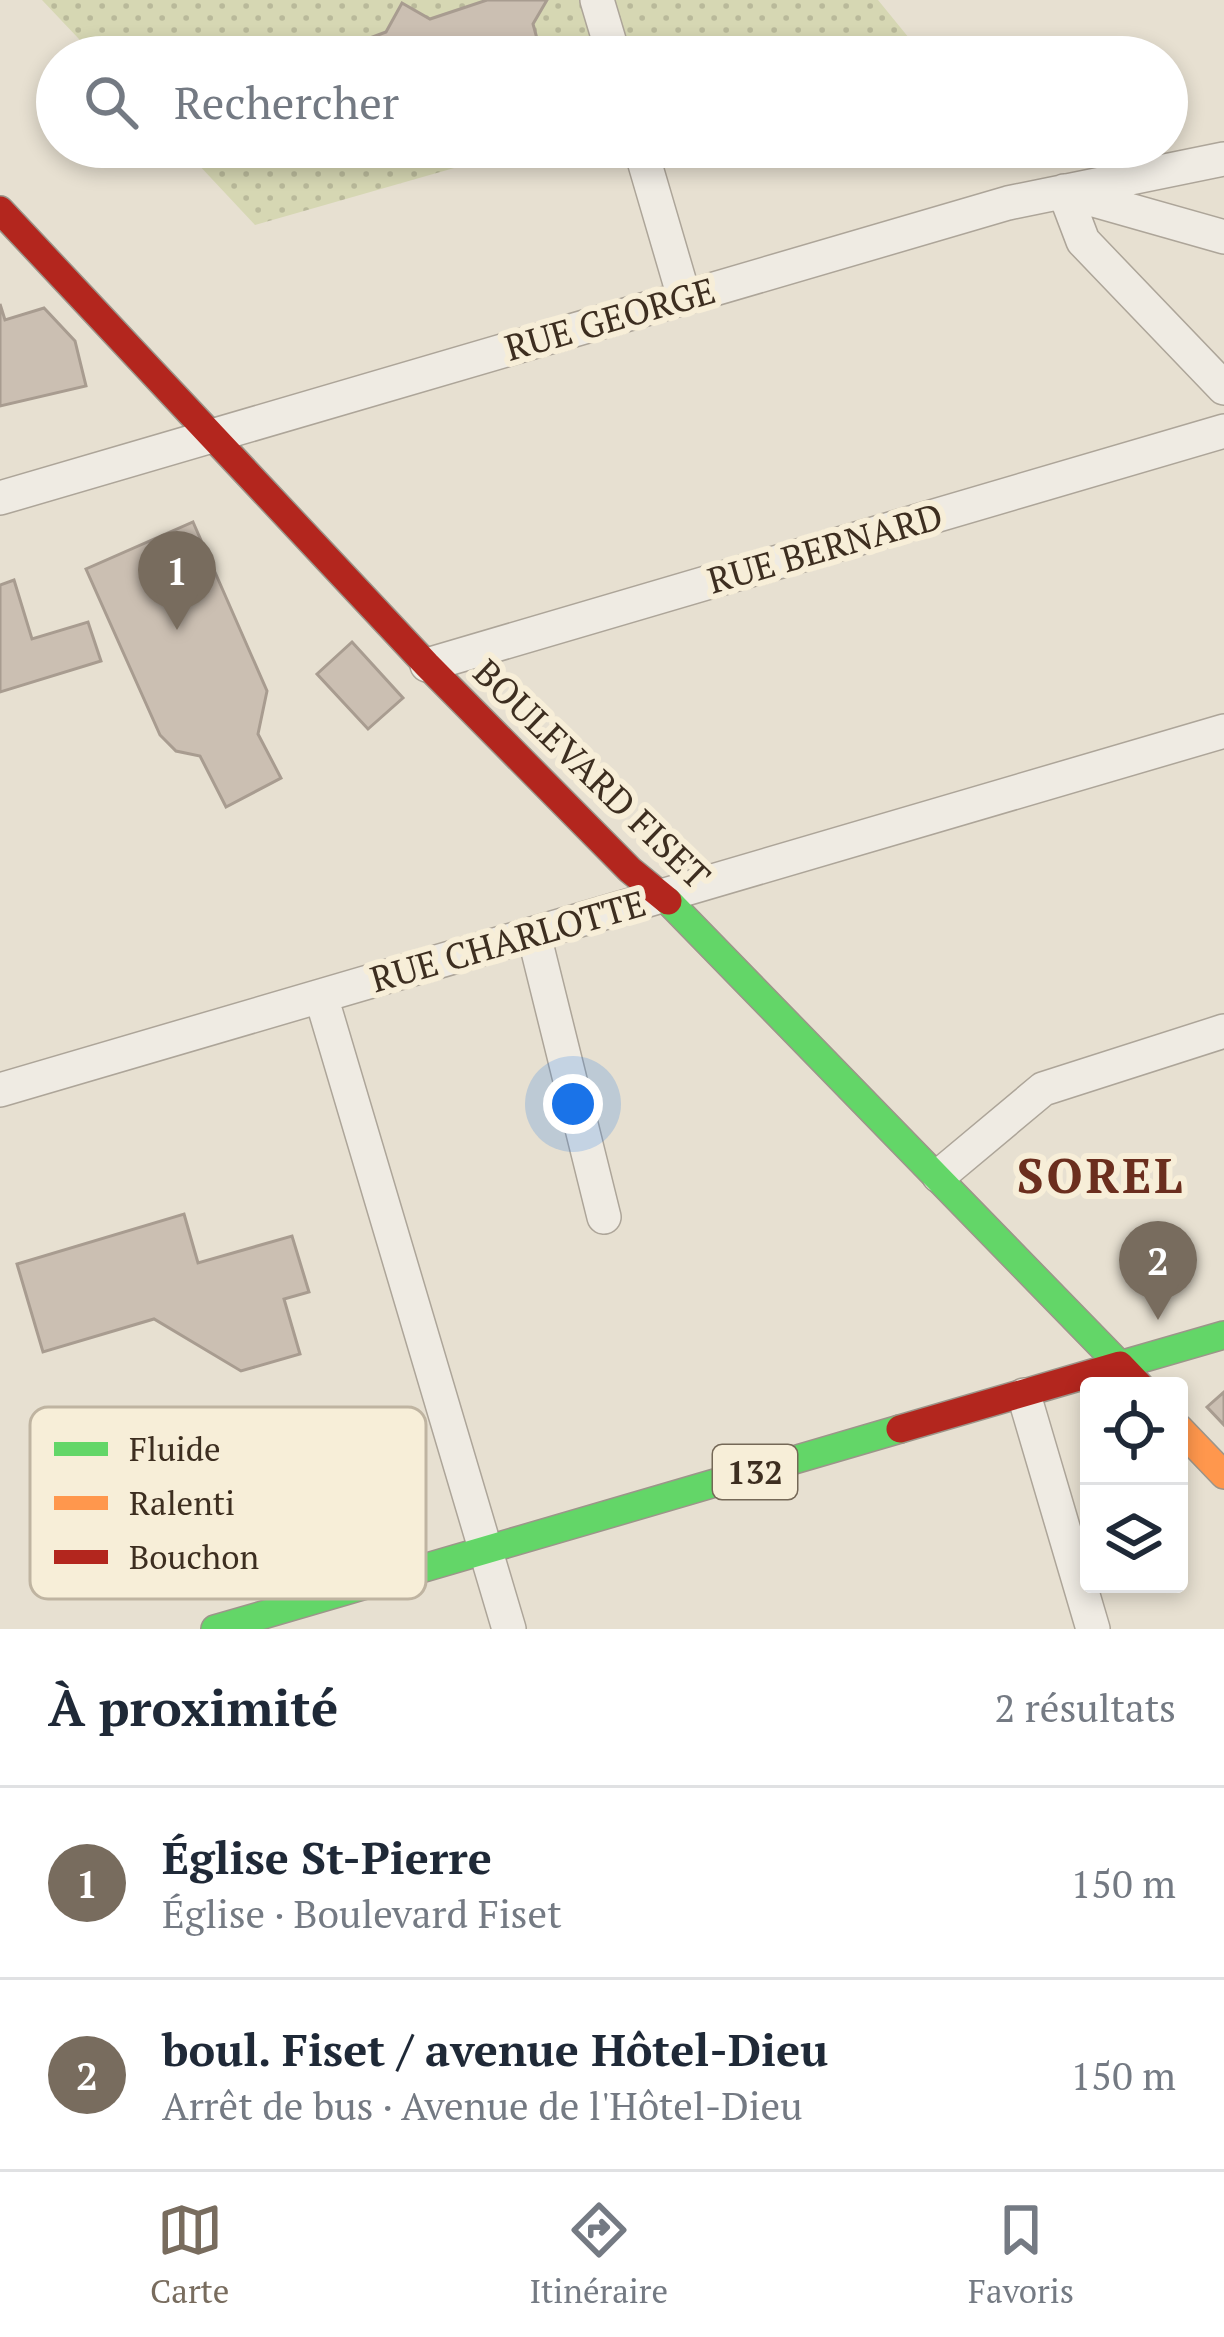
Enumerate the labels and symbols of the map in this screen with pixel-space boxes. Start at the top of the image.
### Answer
street label: RUE GEORGE [499,266,721,371]
street label: RUE BERNARD [702,492,948,603]
pin: 1 [138,531,216,630]
street label: BOULEVARD FISET [464,649,721,899]
street label: RUE CHARLOTTE [365,879,651,1002]
your location [543,1074,603,1134]
district label: SOREL [1017,1143,1185,1207]
pin: 2 [1119,1221,1197,1320]
legend [30,1407,426,1599]
text: Fluide [129,1427,221,1470]
road number: 132 [713,1445,797,1499]
text: Ralenti [129,1481,235,1524]
text: Bouchon [129,1535,259,1578]

